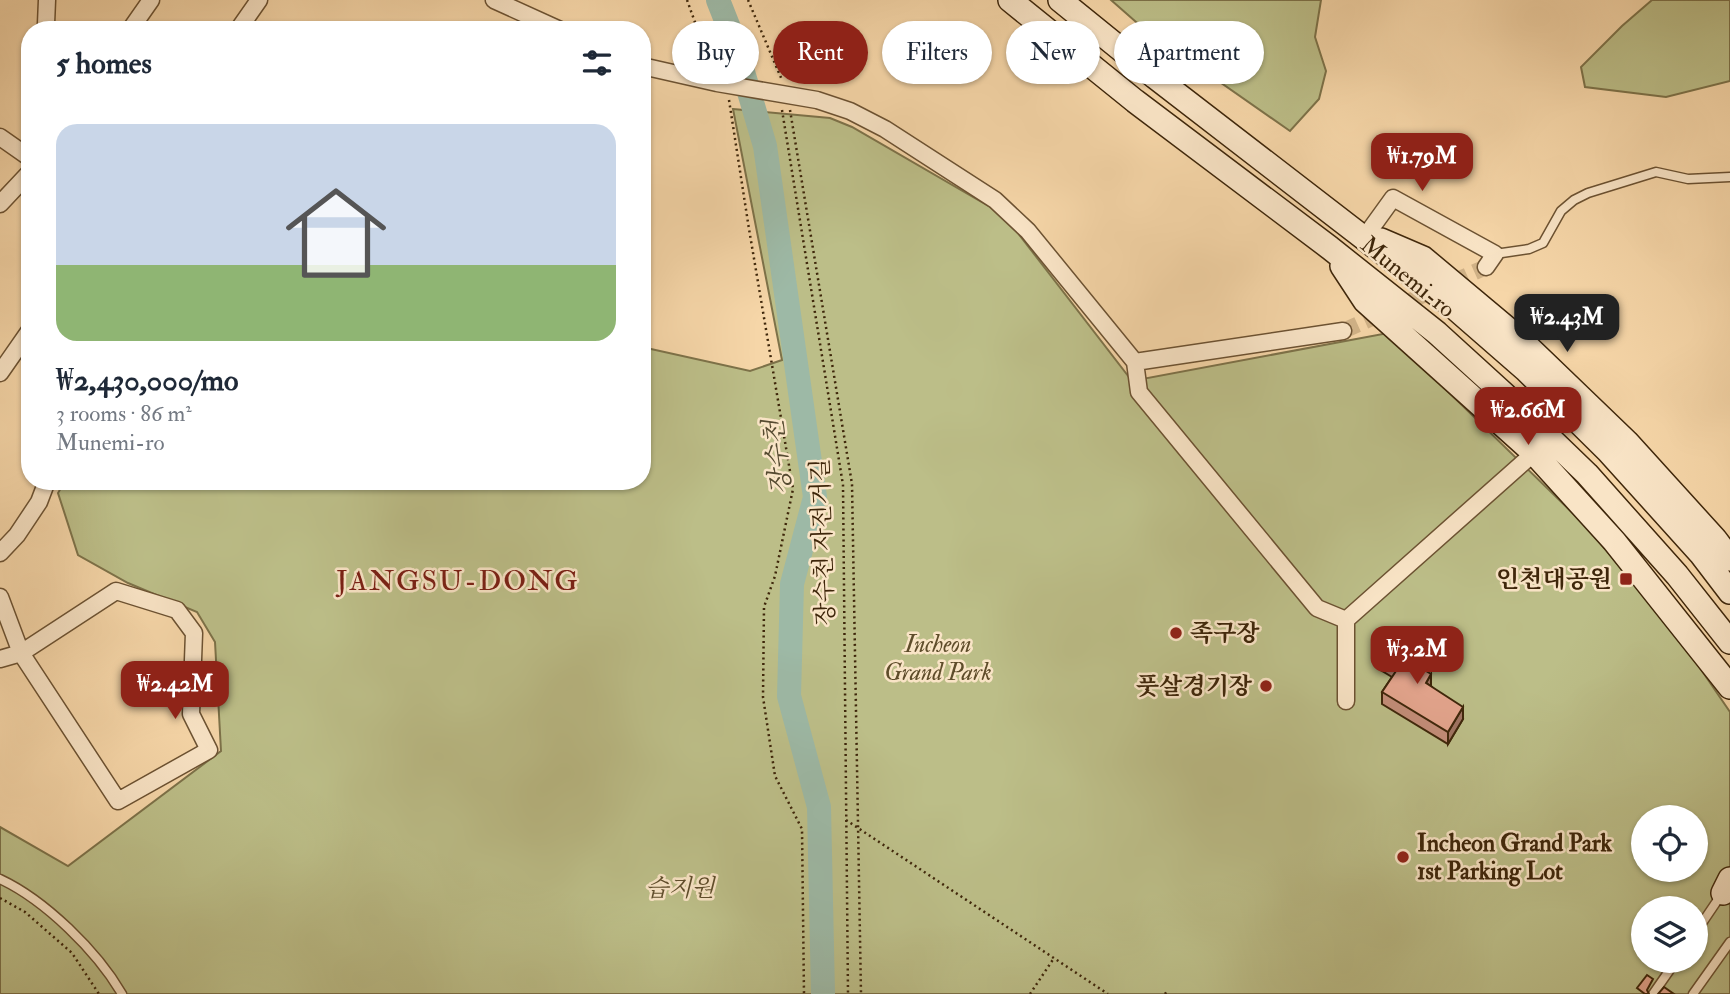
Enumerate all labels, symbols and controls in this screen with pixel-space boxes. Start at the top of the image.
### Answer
chip: Buy [672,21,759,84]
chip: Rent [773,21,868,84]
chip: Filters [882,21,992,84]
chip: New [1006,21,1100,84]
chip: Apartment [1114,21,1264,84]
icon: filters [578,44,616,82]
text: 5 homes [56,45,152,82]
pin: ₩1.79M [1365,134,1479,193]
text: ₩1.79M [1387,141,1457,170]
icon: home [273,170,399,296]
street label: Munemi-ro [1354,229,1462,325]
pin: ₩2.43M [1510,294,1624,354]
text: ₩2.43M [1530,302,1604,331]
text: ₩2,430,000/mo [56,362,238,399]
pin: ₩2.66M [1471,388,1585,447]
text: ₩2.66M [1490,395,1566,424]
text: 3 rooms · 86 m² [56,399,192,428]
water label: 장수천 [757,416,798,496]
text: Munemi-ro [56,428,165,457]
street label: 장수천 자전거길 [805,458,841,626]
district label: JANGSU-DONG [335,564,580,599]
place label: 인천대공원 [1496,564,1612,595]
marker: 인천대공원 [1618,571,1634,587]
place label: 족구장 [1190,618,1260,649]
marker: 족구장 [1168,625,1184,641]
pin: ₩3.2M [1368,626,1466,686]
park label: Incheon Grand Park [884,629,992,688]
text: ₩3.2M [1387,634,1447,663]
pin: ₩2.42M [118,662,232,721]
text: ₩2.42M [137,669,213,698]
place label: 풋살경기장 [1136,671,1253,702]
marker: 풋살경기장 [1258,678,1274,694]
map controls [1631,805,1708,973]
button: locate [1631,805,1708,882]
place label: Incheon Grand Park 1st Parking Lot [1417,828,1613,887]
marker: Incheon Grand Park 1st Parking Lot [1395,849,1411,865]
park label: 습지원 [645,873,717,904]
button: layers [1631,896,1708,973]

